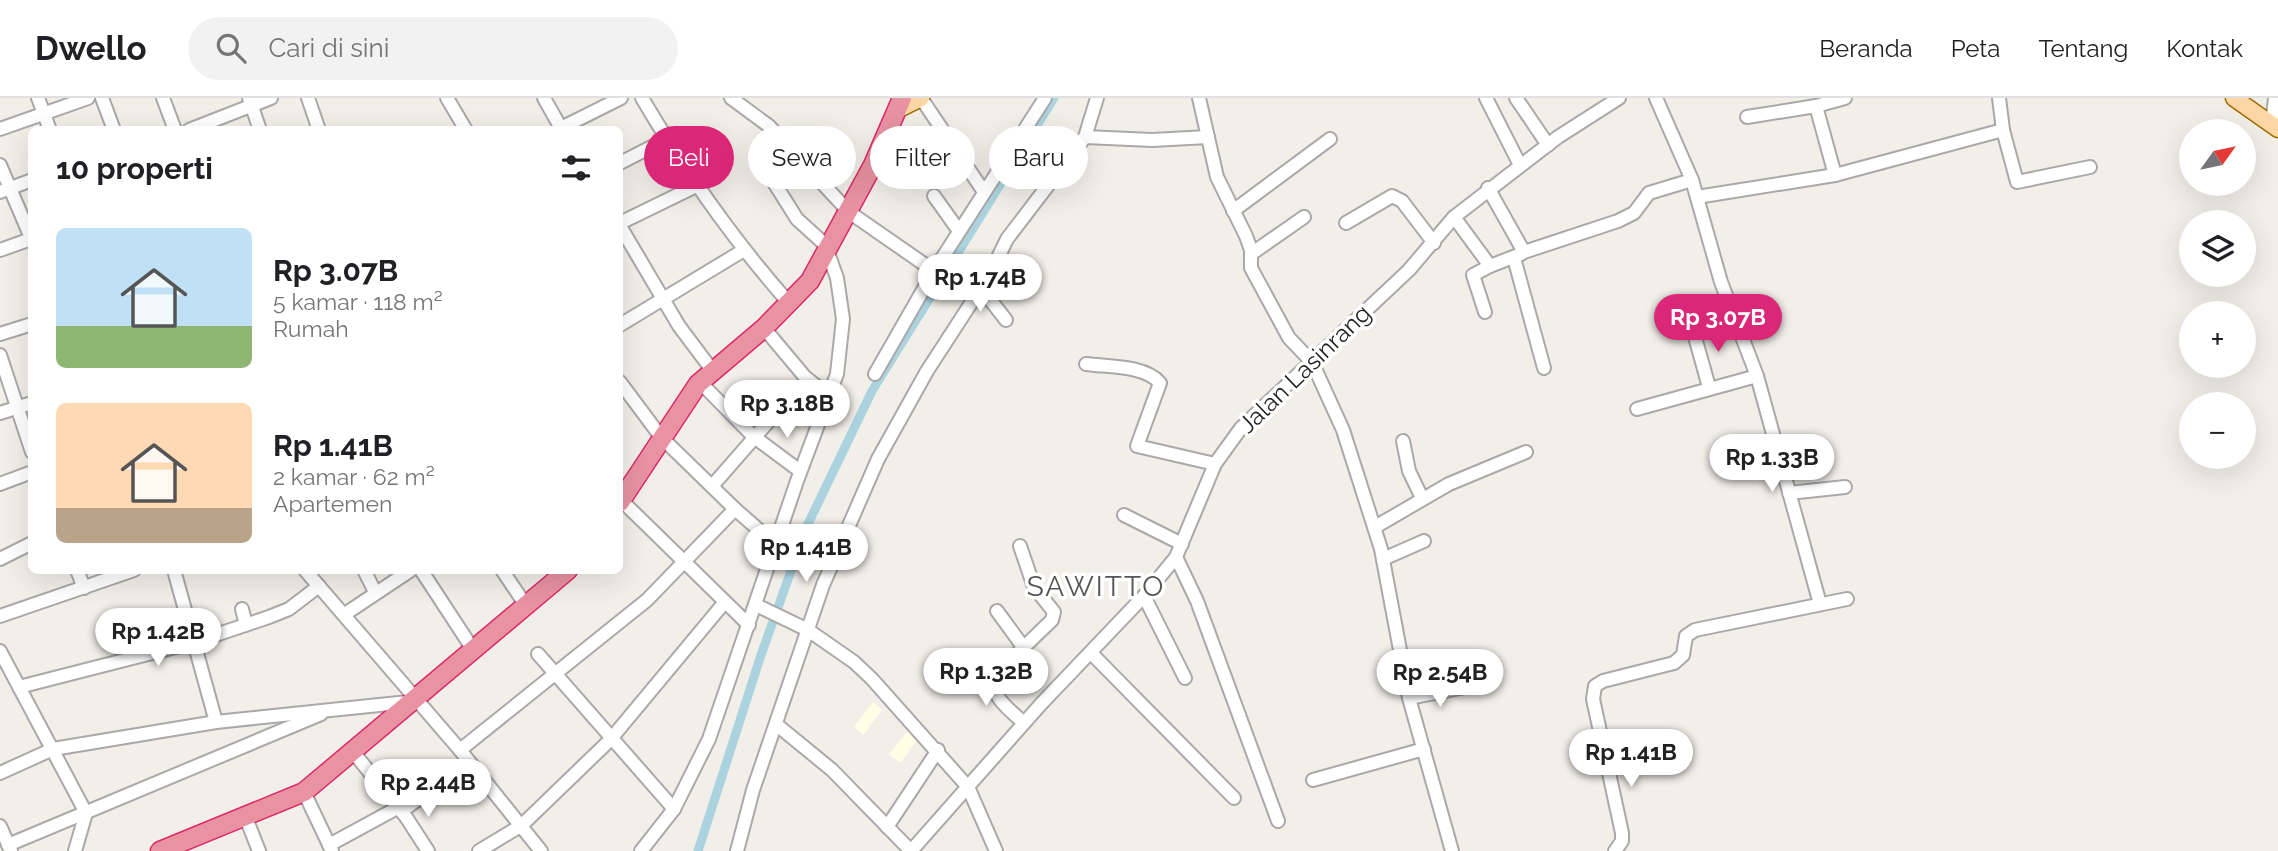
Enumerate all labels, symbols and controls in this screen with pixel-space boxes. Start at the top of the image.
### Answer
search box [188,17,678,80]
text: Dwello [35,29,146,68]
icon: search [212,29,250,67]
text: Cari di sini [268,33,389,63]
text: Beranda [1819,34,1913,63]
text: Peta [1951,34,2000,63]
text: Tentang [2038,34,2128,63]
text: Kontak [2166,34,2243,63]
north arrow [2179,119,2256,196]
map controls [2179,119,2256,469]
chip: Beli [644,126,734,189]
chip: Sewa [748,126,856,189]
chip: Filter [870,126,975,189]
chip: Baru [989,126,1088,189]
icon: filters [557,149,595,187]
text: 10 properti [56,151,213,186]
button: layers [2179,210,2256,287]
text: Rp 3.07B [273,253,398,288]
pin: Rp 1.74B [908,254,1052,314]
icon: home [112,256,196,340]
text: Rp 1.74B [934,263,1026,290]
text: 5 kamar · 118 m² [273,288,443,315]
pin: Rp 3.07B [1646,294,1790,354]
street label: Jalan Lasinrang [1233,298,1377,439]
button: + [2179,301,2256,378]
text: Rp 3.07B [1670,303,1766,330]
text: Rumah [273,315,349,342]
pin: Rp 3.18B [715,380,859,440]
text: Rp 3.18B [740,389,834,416]
button: − [2179,392,2256,469]
text: Rp 1.41B [273,428,393,463]
icon: home [112,431,196,515]
pin: Rp 1.33B [1700,434,1844,494]
text: Rp 1.33B [1725,443,1819,470]
text: 2 kamar · 62 m² [273,463,435,490]
text: Apartemen [273,490,392,517]
pin: Rp 1.41B [734,524,878,584]
text: Rp 1.41B [760,533,852,560]
district label: SAWITTO [1027,570,1165,603]
pin: Rp 1.42B [86,608,230,668]
text: Rp 1.42B [111,617,205,644]
pin: Rp 1.32B [914,648,1058,708]
pin: Rp 2.54B [1368,650,1512,709]
text: Rp 1.32B [939,657,1033,684]
text: Rp 2.54B [1393,658,1487,685]
pin: Rp 1.41B [1559,730,1703,789]
text: Rp 1.41B [1585,738,1677,765]
pin: Rp 2.44B [356,760,500,819]
text: Rp 2.44B [380,768,476,795]

